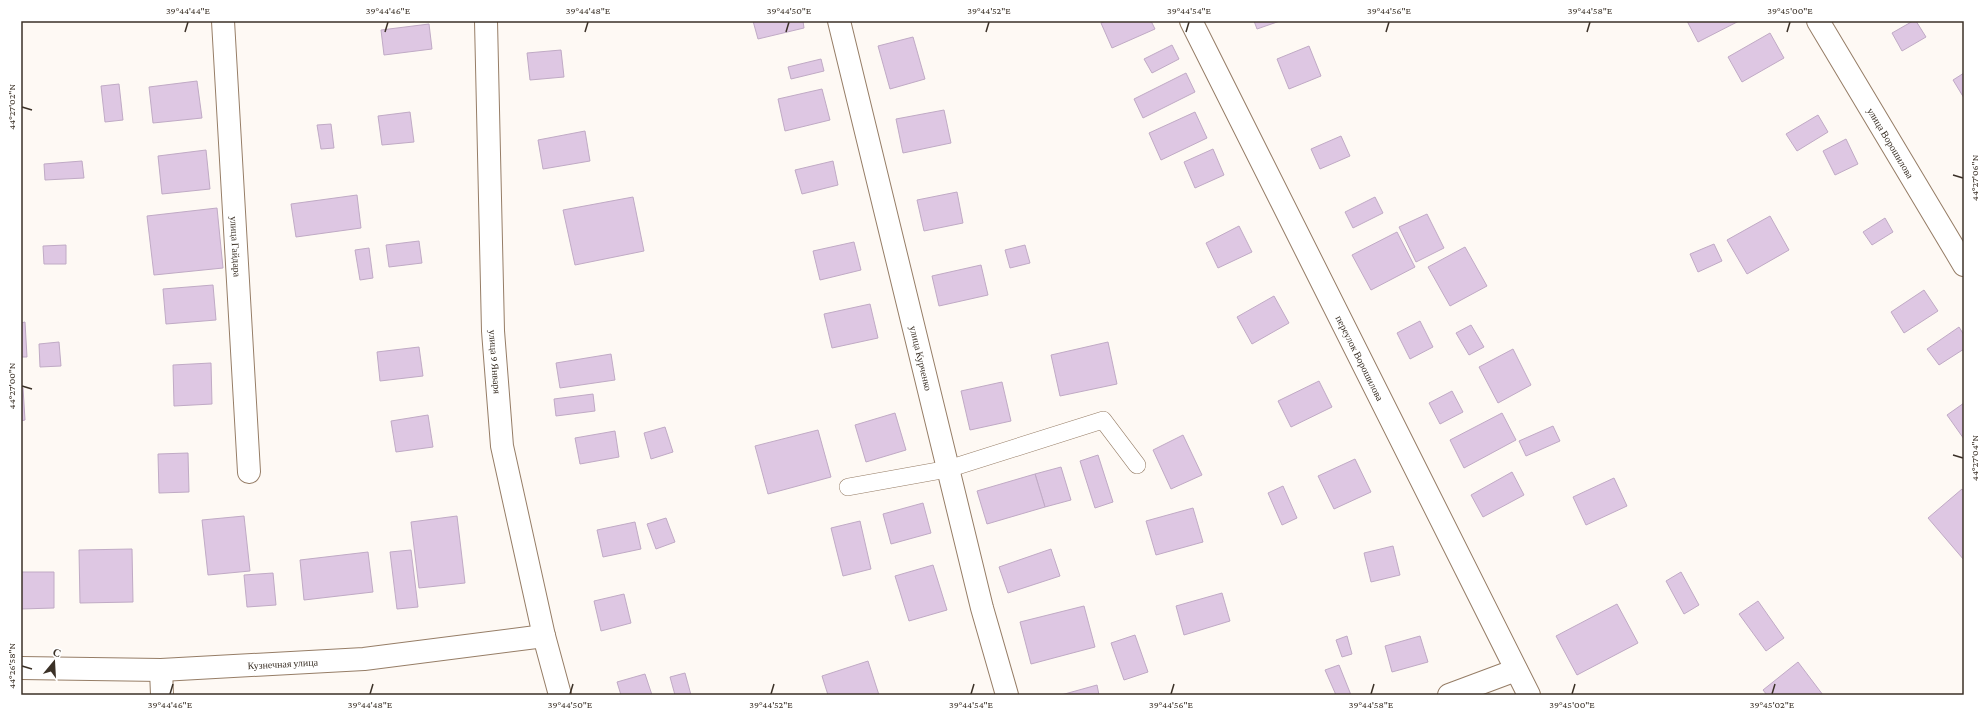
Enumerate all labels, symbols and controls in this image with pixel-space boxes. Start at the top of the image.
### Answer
text: 39°44'44"E [166,5,211,16]
text: 39°44'46"E [366,5,411,16]
text: 39°44'48"E [566,5,611,16]
text: 39°44'50"E [767,5,812,16]
text: 39°44'52"E [967,5,1011,16]
text: 39°44'54"E [1167,5,1212,16]
text: 39°44'56"E [1367,5,1412,16]
text: 39°44'58"E [1568,5,1613,16]
text: 39°45'00"E [1767,5,1813,16]
text: 44°27'02"N [6,84,17,130]
street label: улица Ворошилова [1866,106,1917,181]
text: 44°27'06"N [1969,154,1980,201]
street label: улица Гайдара [229,216,243,278]
street label: переулок Ворошилова [1334,313,1386,403]
street label: улица Курченко [908,325,934,392]
street label: улица 9 Января [487,329,503,395]
text: 44°27'00"N [6,362,17,409]
text: 44°27'04"N [1969,434,1980,481]
north arrow [34,642,74,682]
text: 44°26'58"N [6,643,17,689]
text: С [51,646,63,659]
street label: Кузнечная улица [247,656,319,671]
text: 39°44'46"E [148,699,193,710]
text: 39°44'48"E [348,699,393,710]
text: 39°44'50"E [548,699,593,710]
text: 39°44'52"E [749,699,793,710]
text: 39°44'54"E [949,699,994,710]
text: 39°44'56"E [1149,699,1194,710]
text: 39°44'58"E [1349,699,1394,710]
text: 39°45'00"E [1549,699,1595,710]
text: 39°45'02"E [1750,699,1795,710]

